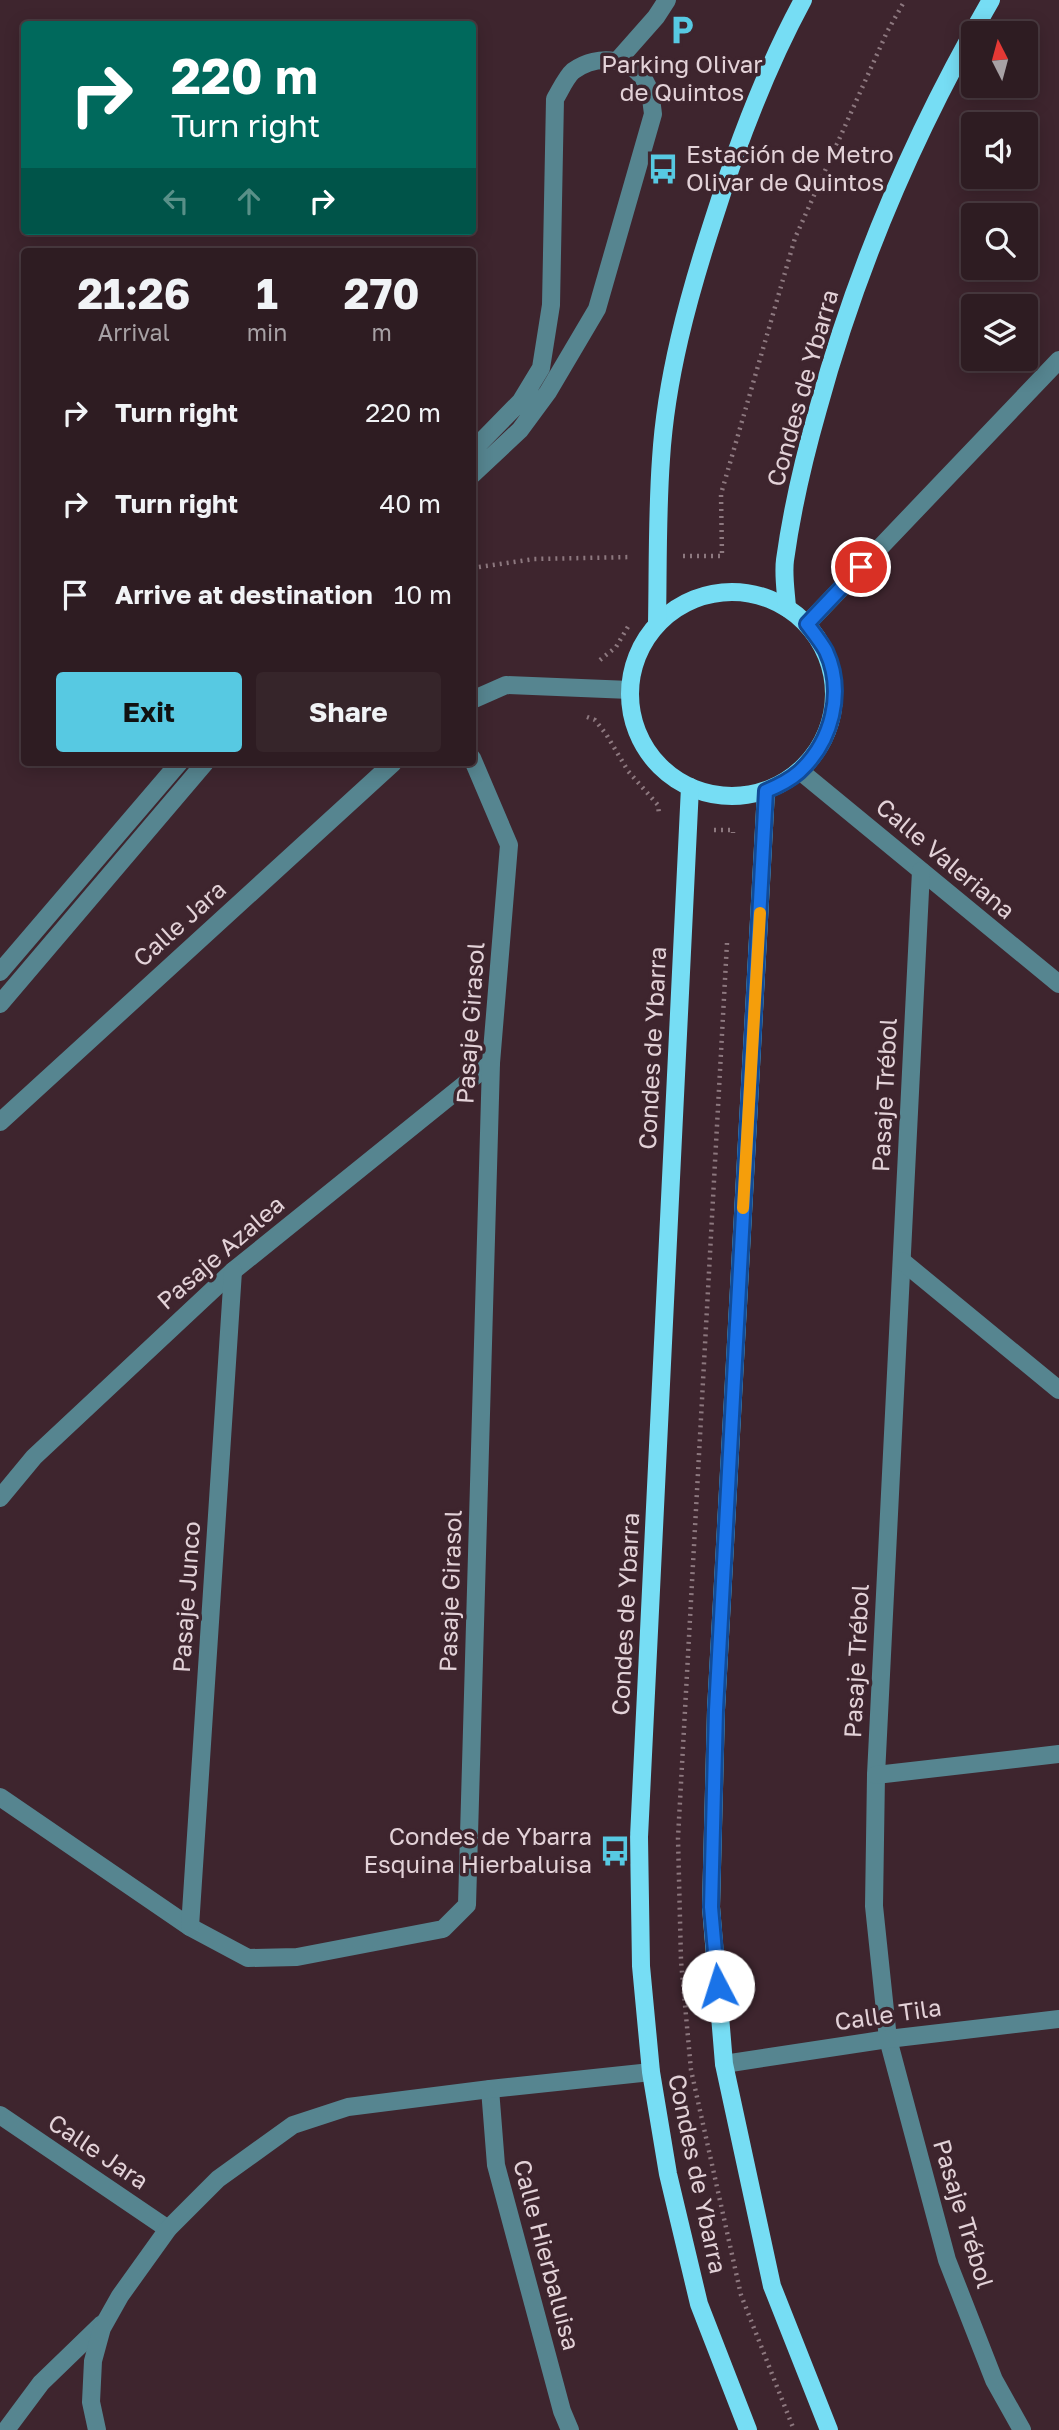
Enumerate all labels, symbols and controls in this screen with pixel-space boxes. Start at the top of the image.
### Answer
parking icon: Parking Olivar de Quintos [665,13,699,47]
north arrow [961,21,1038,98]
map controls [961,21,1038,371]
text: 220 m [171,46,318,105]
icon: right [56,49,147,140]
place label: Parking Olivar de Quintos [601,49,763,106]
text: Turn right [171,106,320,144]
button: sound [961,112,1038,189]
place label: Estación de Metro Olivar de Quintos [686,139,894,196]
bus stop icon: Estación de Metro Olivar de Quintos [646,152,680,186]
icon: left [157,182,195,220]
icon: ahead [230,182,268,220]
icon: right [303,182,341,220]
button: search [961,203,1038,280]
text: 21:26 [77,268,190,318]
text: 1 [256,268,278,318]
text: 270 [344,268,420,318]
street label: Condes de Ybarra [760,286,844,489]
button: layers [961,294,1038,371]
text: Arrival [98,318,170,346]
text: min [247,318,287,346]
text: m [372,318,392,346]
icon: right [56,394,94,432]
text: Turn right [115,397,238,428]
text: 220 m [365,397,441,428]
icon: right [56,485,94,523]
text: Turn right [115,488,238,519]
text: 40 m [380,488,441,519]
pin [831,537,891,597]
icon: arrive [842,548,880,586]
icon: arrive [56,576,94,614]
text: Arrive at destination [115,579,373,610]
text: 10 m [394,579,452,610]
button: Exit [56,672,242,752]
button: Share [256,672,441,752]
street label: Calle Valeriana [871,791,1021,924]
street label: Calle Jara [127,874,231,972]
street label: Pasaje Girasol [449,941,490,1105]
street label: Condes de Ybarra [632,946,671,1150]
street label: Pasaje Trébol [865,1017,902,1173]
street label: Pasaje Azalea [151,1189,289,1315]
street label: Pasaje Girasol [432,1509,467,1673]
street label: Condes de Ybarra [605,1512,644,1716]
street label: Pasaje Junco [166,1520,205,1674]
street label: Pasaje Trébol [837,1583,874,1739]
place label: Condes de Ybarra Esquina Hierbaluisa [363,1821,592,1878]
bus stop icon: Condes de Ybarra Esquina Hierbaluisa [598,1834,632,1868]
position arrow [681,1949,755,2023]
street label: Calle Tila [833,1992,943,2035]
street label: Condes de Ybarra [663,2071,734,2276]
street label: Calle Jara [43,2107,154,2195]
street label: Pasaje Trébol [928,2136,1001,2292]
street label: Calle Hierbaluisa [508,2156,587,2353]

